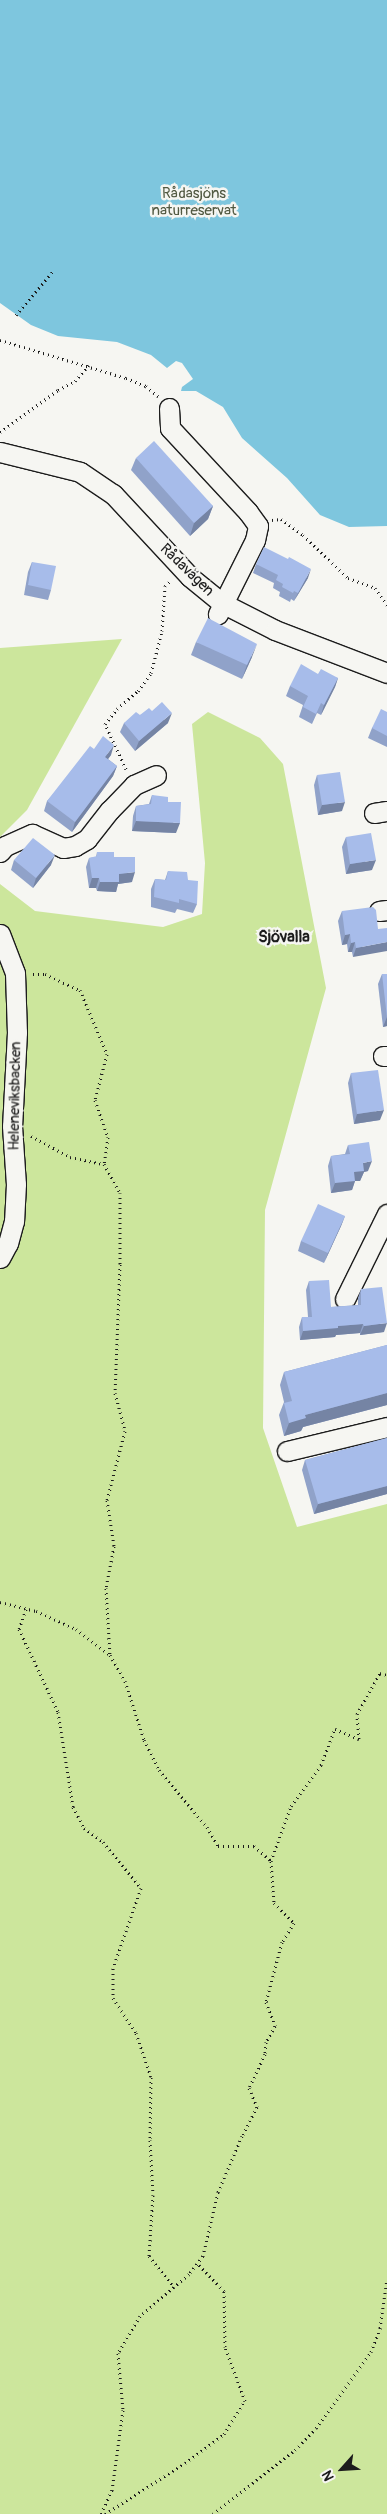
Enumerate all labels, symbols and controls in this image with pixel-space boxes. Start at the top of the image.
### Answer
park label: Rådasjöns naturreservat [151,184,237,219]
street label: Rådavägen [156,540,218,600]
district label: Sjövalla [258,927,310,947]
street label: Heleneviksbacken [5,1041,25,1151]
north arrow [317,2444,367,2494]
text: N [318,2468,338,2484]

